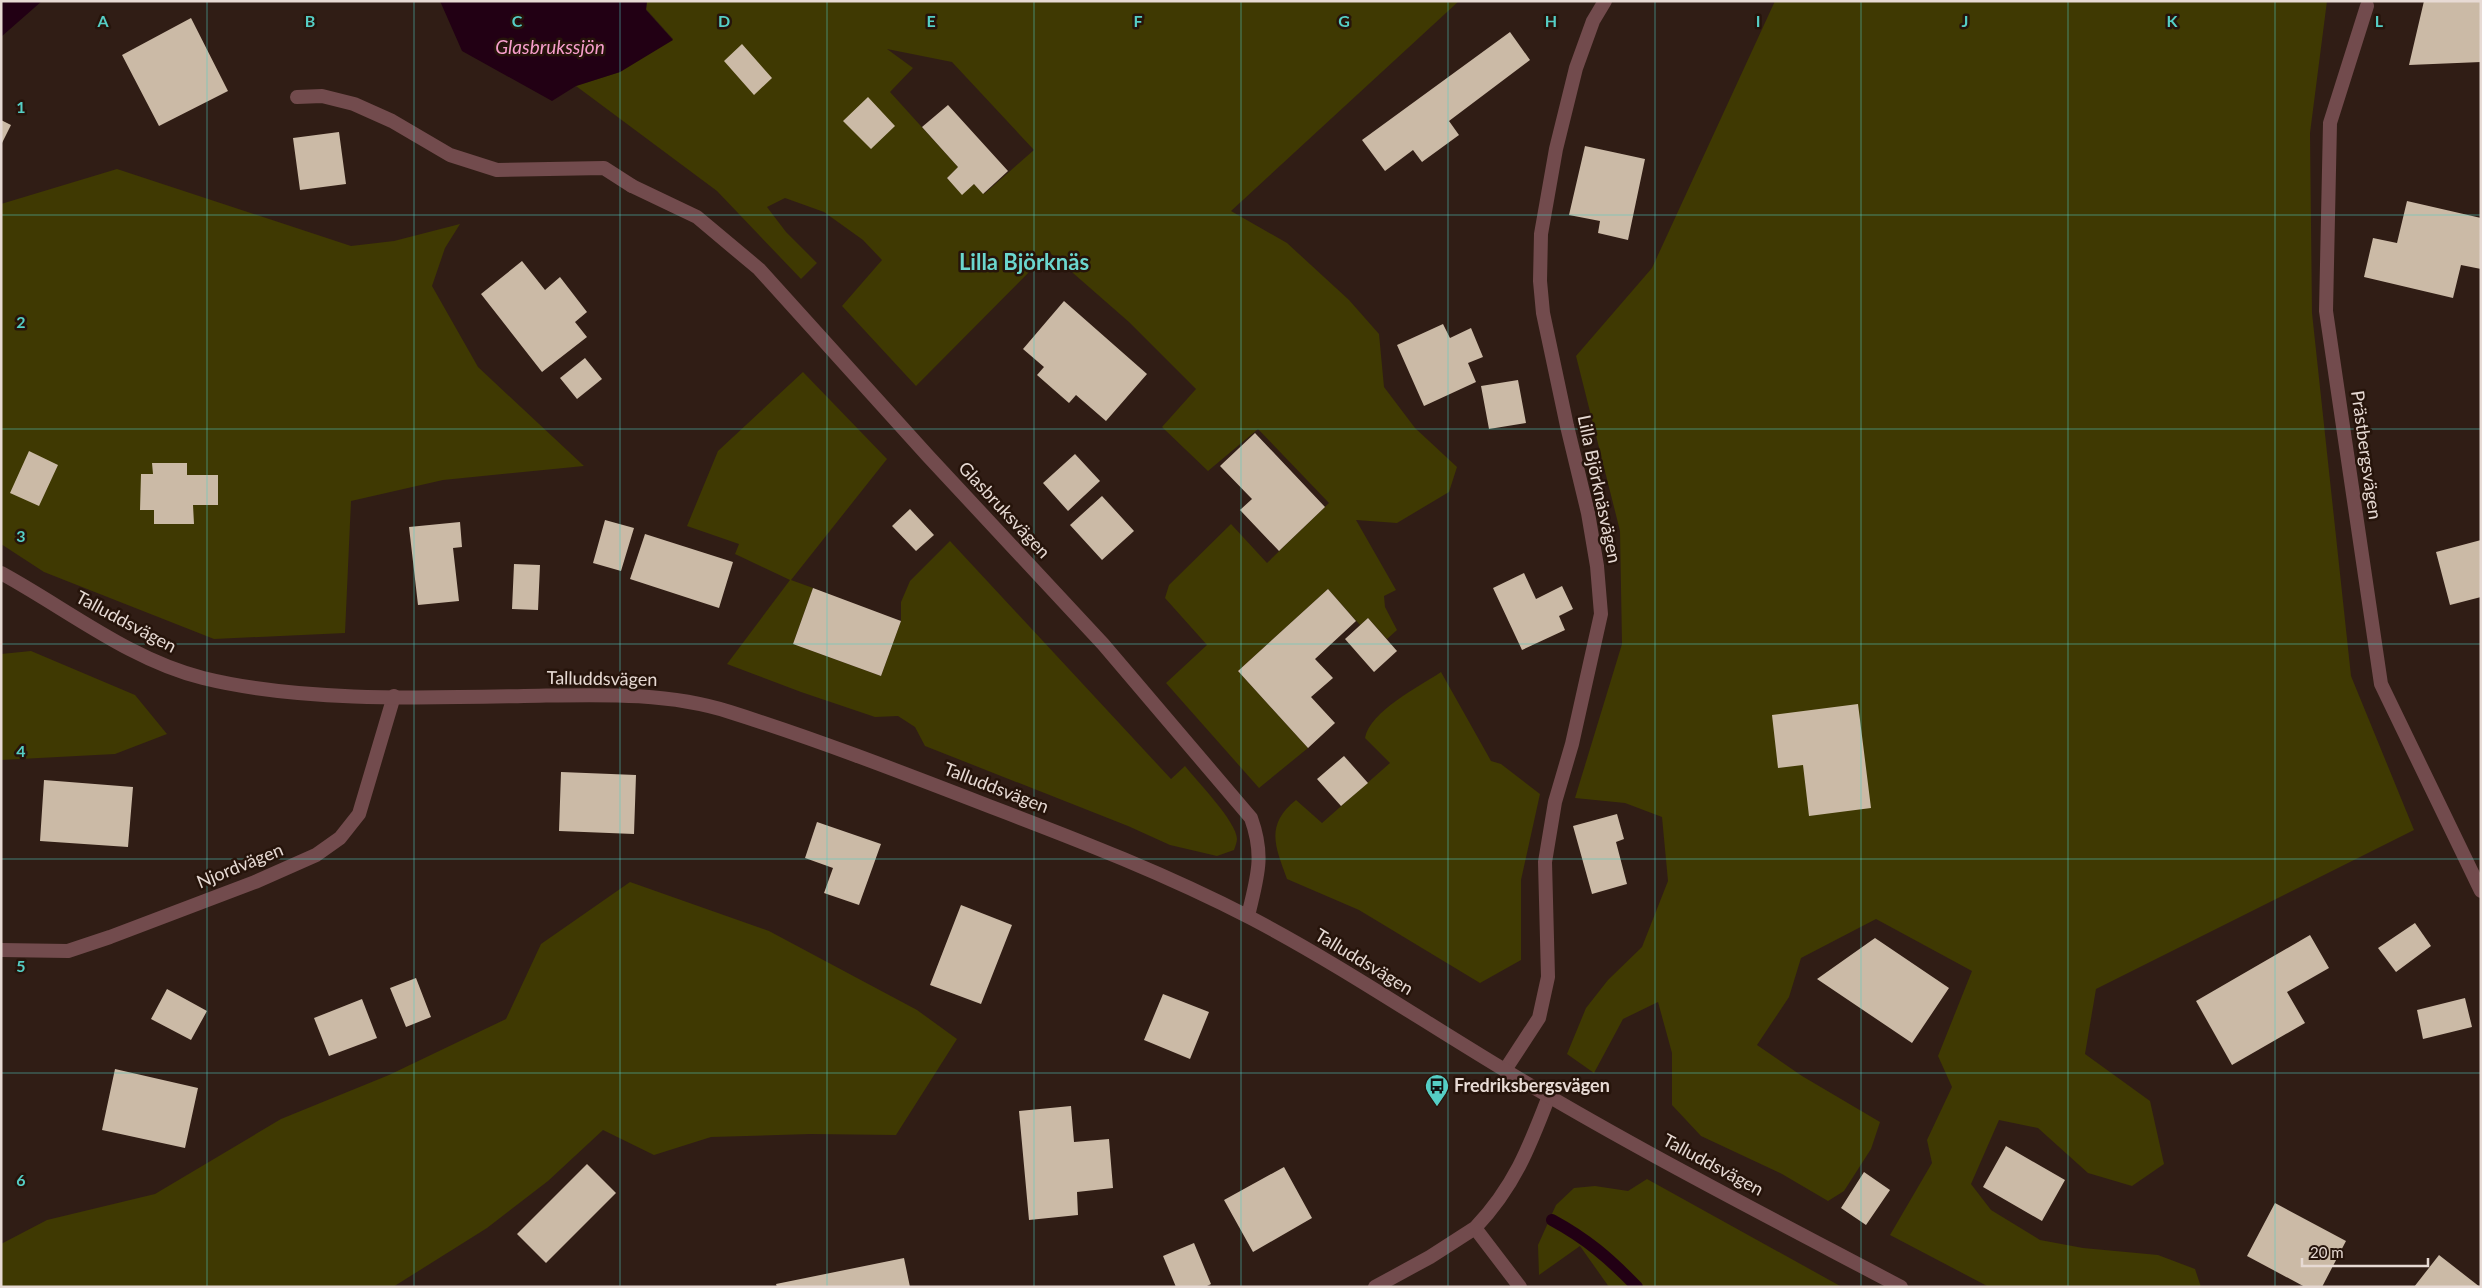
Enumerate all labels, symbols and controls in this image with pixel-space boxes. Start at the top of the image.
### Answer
text: A [96,11,109,30]
text: B [305,11,315,30]
text: C [512,11,523,30]
text: D [718,11,730,30]
text: E [926,11,936,30]
text: F [1133,11,1143,30]
text: G [1338,11,1350,30]
text: H [1545,11,1557,30]
text: I [1756,11,1760,30]
text: J [1962,11,1968,30]
text: K [2167,11,2179,30]
text: L [2375,11,2384,30]
water label: Glasbrukssjön [495,35,605,58]
text: 1 [16,97,26,116]
district label: Lilla Björknäs [959,248,1089,275]
text: 2 [16,312,26,331]
street label: Prästbergsvägen [2347,389,2387,521]
street label: Lilla Björknäsvägen [1574,413,1626,565]
street label: Glasbruksvägen [954,456,1055,562]
text: 3 [16,526,26,545]
street label: Talluddsvägen [72,585,180,657]
street label: Talluddsvägen [546,666,658,690]
text: 4 [16,741,26,760]
street label: Talluddsvägen [941,757,1052,817]
street label: Njordvägen [193,838,286,892]
street label: Talluddsvägen [1311,923,1418,999]
text: 5 [16,956,26,975]
bus stop icon: Fredriksbergsvägen [1424,1073,1450,1107]
place label: Fredriksbergsvägen [1454,1074,1610,1096]
street label: Talluddsvägen [1659,1128,1767,1200]
text: 6 [16,1170,26,1189]
scale bar [2302,1236,2428,1268]
text: 20 m [2310,1243,2344,1261]

